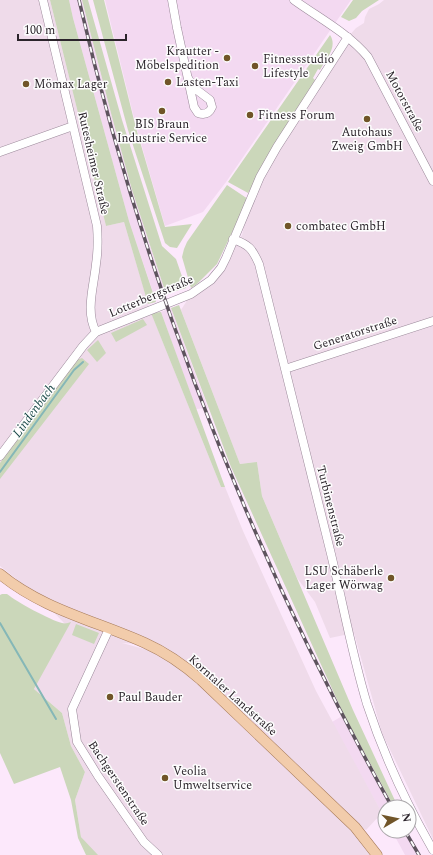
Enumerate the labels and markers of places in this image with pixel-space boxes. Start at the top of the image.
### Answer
place label: Krautter - Möbelspedition [135,42,219,75]
place label: Fitnessstudio Lifestyle [263,50,334,83]
marker: Krautter - Möbelspedition [222,53,232,63]
marker: Fitnessstudio Lifestyle [250,61,260,71]
place label: Lasten-Taxi [176,73,239,92]
place label: Mömax Lager [34,75,108,94]
marker: Lasten-Taxi [163,77,173,87]
marker: Mömax Lager [21,79,31,89]
marker: BIS Braun Industrie Service [157,106,167,116]
place label: Fitness Forum [258,106,335,125]
marker: Fitness Forum [245,110,255,120]
marker: Autohaus Zweig GmbH [362,114,372,124]
place label: BIS Braun Industrie Service [117,115,207,148]
place label: Autohaus Zweig GmbH [331,123,403,156]
place label: combatec GmbH [296,217,386,236]
marker: combatec GmbH [283,221,293,231]
place label: LSU Schäberle Lager Wörwag [305,562,383,595]
marker: LSU Schäberle Lager Wörwag [386,573,396,583]
place label: Paul Bauder [118,688,183,707]
marker: Paul Bauder [105,692,115,702]
place label: Veolia Umweltservice [173,762,252,795]
marker: Veolia Umweltservice [160,773,170,783]

